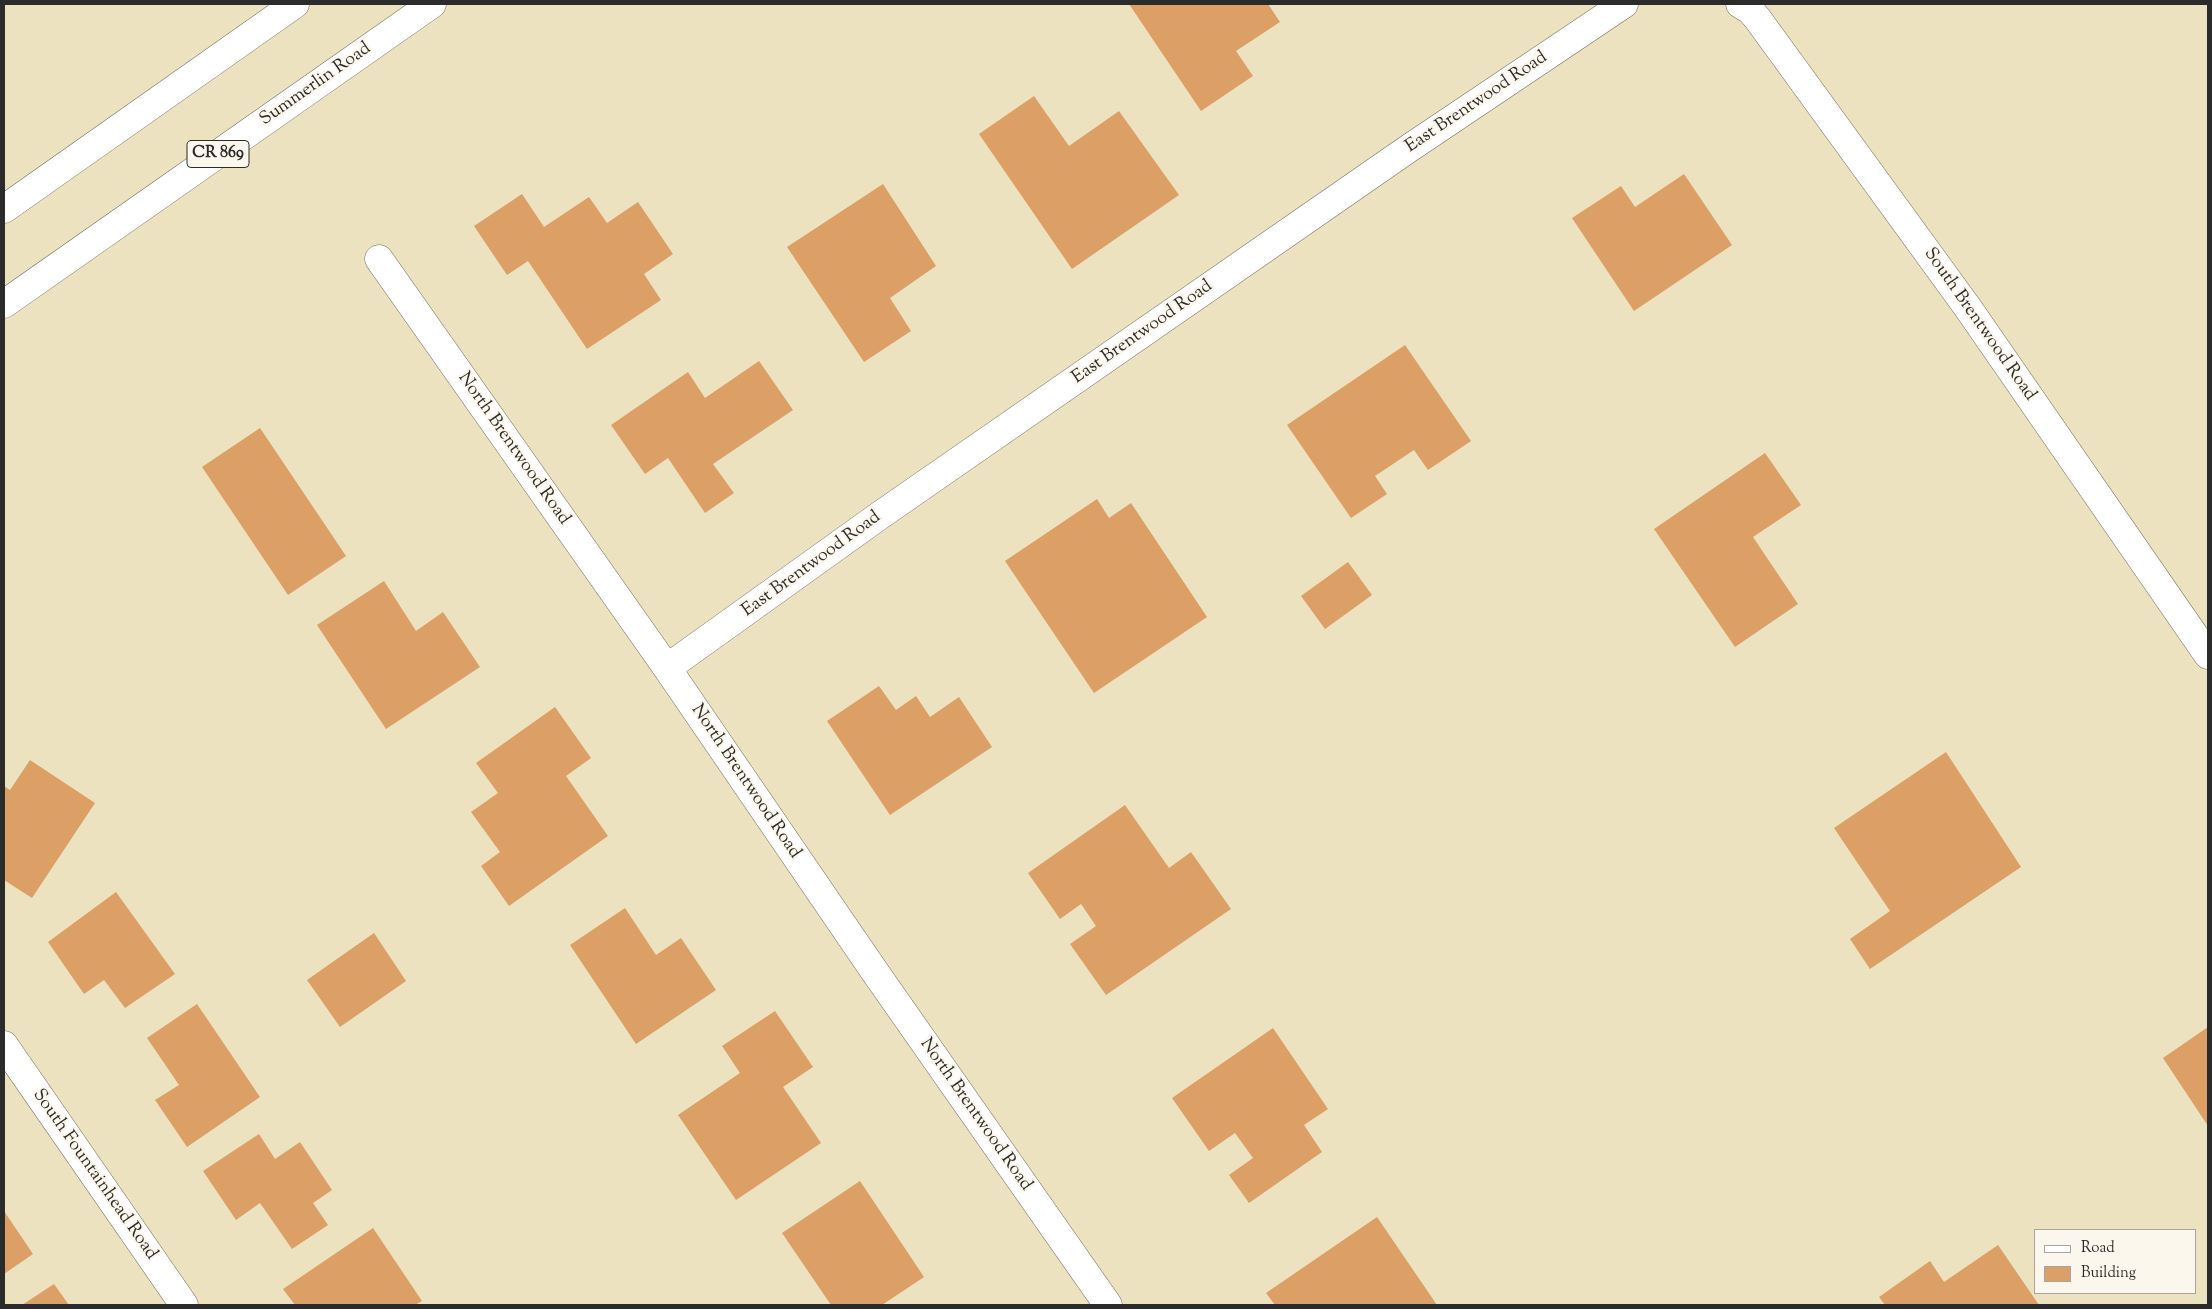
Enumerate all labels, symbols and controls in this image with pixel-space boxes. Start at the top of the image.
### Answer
street label: Summerlin Road [256,39,376,131]
street label: East Brentwood Road [1402,48,1552,158]
road number: CR 869 [187,140,249,168]
street label: South Brentwood Road [1918,244,2040,406]
street label: East Brentwood Road [1069,276,1217,390]
street label: North Brentwood Road [452,368,574,530]
street label: East Brentwood Road [738,507,886,623]
street label: North Brentwood Road [685,701,805,863]
street label: North Brentwood Road [914,1034,1036,1196]
street label: South Fountainhead Road [27,1086,161,1264]
legend [2034,1229,2197,1294]
text: Road [2081,1238,2115,1259]
text: Building [2081,1263,2136,1284]

